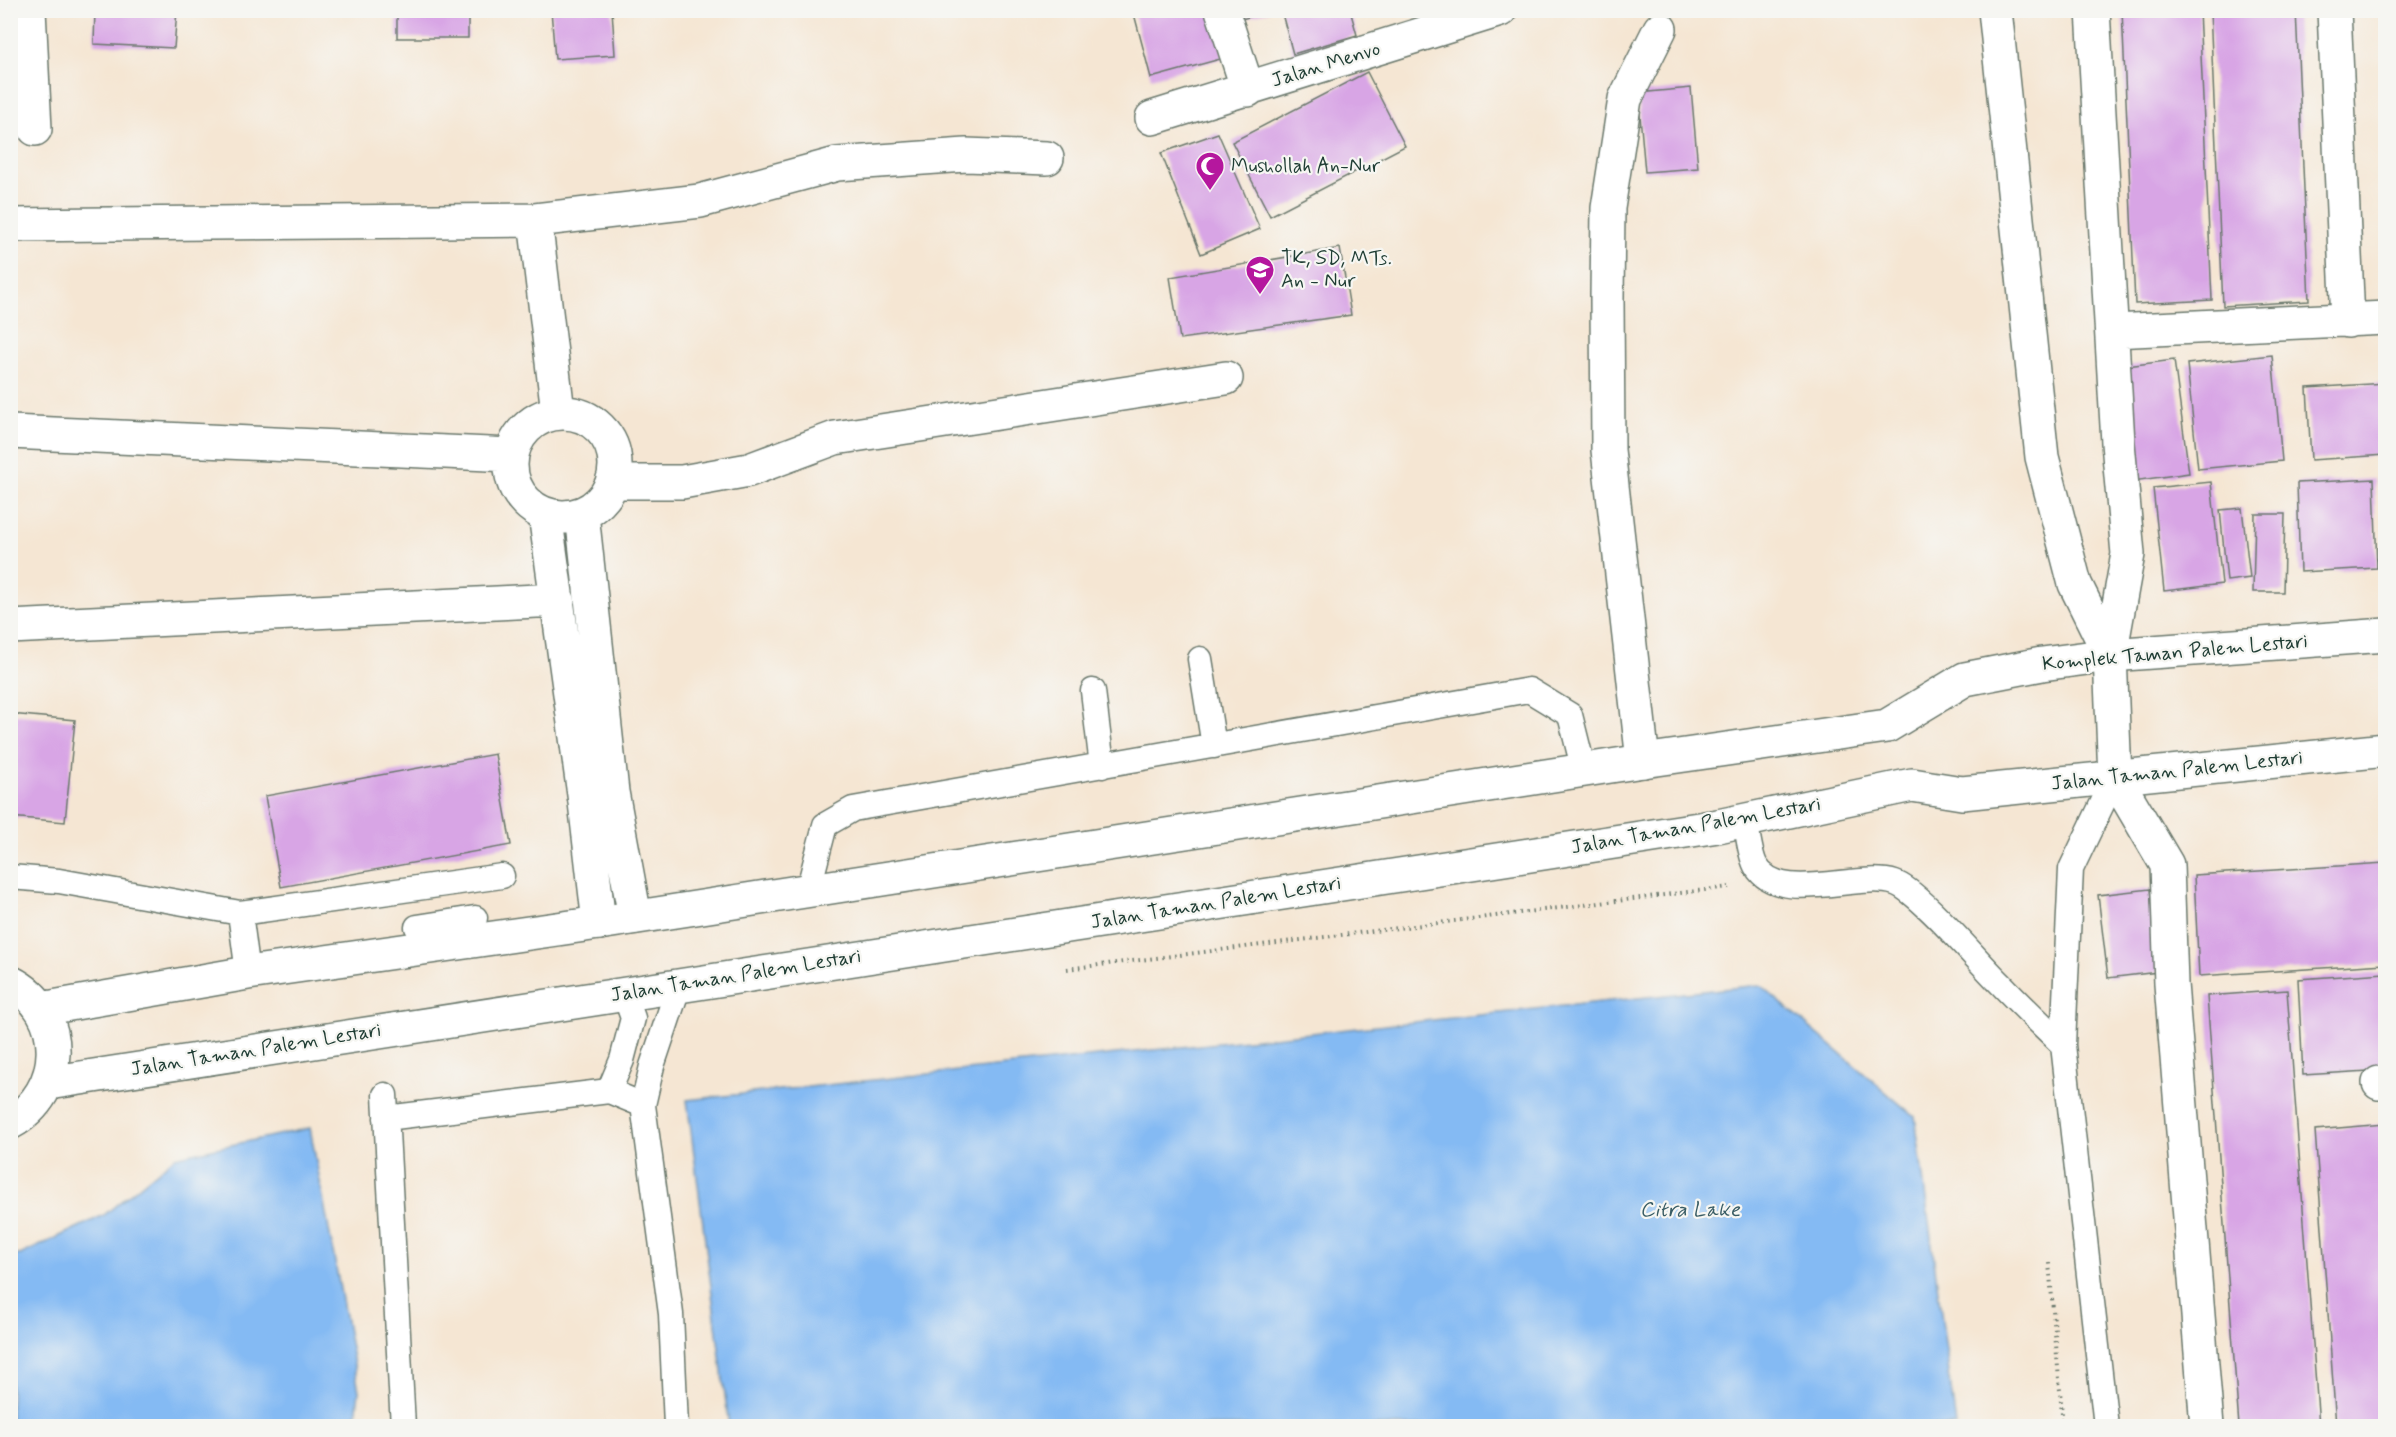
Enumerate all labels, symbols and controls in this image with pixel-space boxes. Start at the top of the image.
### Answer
street label: Jalan Menvo [1268,36,1384,94]
mosque icon: Mushollah An-Nur [1194,150,1226,192]
place label: Mushollah An-Nur [1231,153,1381,180]
place label: TK, SD, MTs. An - Nur [1281,245,1392,295]
school or university icon: TK, SD, MTs. An - Nur [1244,254,1276,296]
street label: Komplek Taman Palem Lestari [2041,628,2309,678]
street label: Jalan Taman Palem Lestari [2050,744,2304,798]
street label: Jalan Taman Palem Lestari [1569,791,1823,861]
street label: Jalan Taman Palem Lestari [1089,870,1343,936]
street label: Jalan Taman Palem Lestari [609,943,863,1009]
street label: Jalan Taman Palem Lestari [129,1017,383,1083]
water label: Citra Lake [1640,1196,1741,1224]

